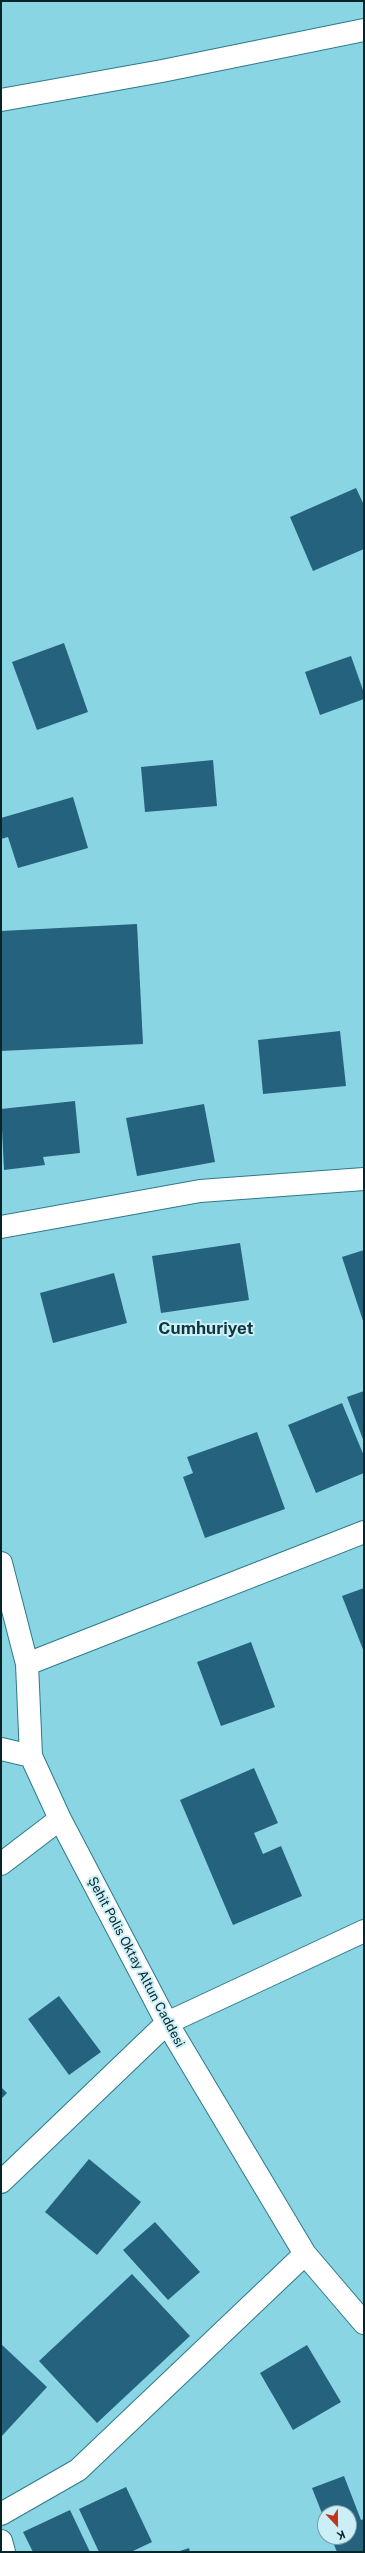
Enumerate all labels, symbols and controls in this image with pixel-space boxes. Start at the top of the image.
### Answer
district label: Cumhuriyet [158,1319,254,1339]
street label: Şehit Polis Oktay Altun Caddesi [84,1874,188,2050]
north arrow [317,2505,357,2545]
text: K [335,2528,347,2542]

